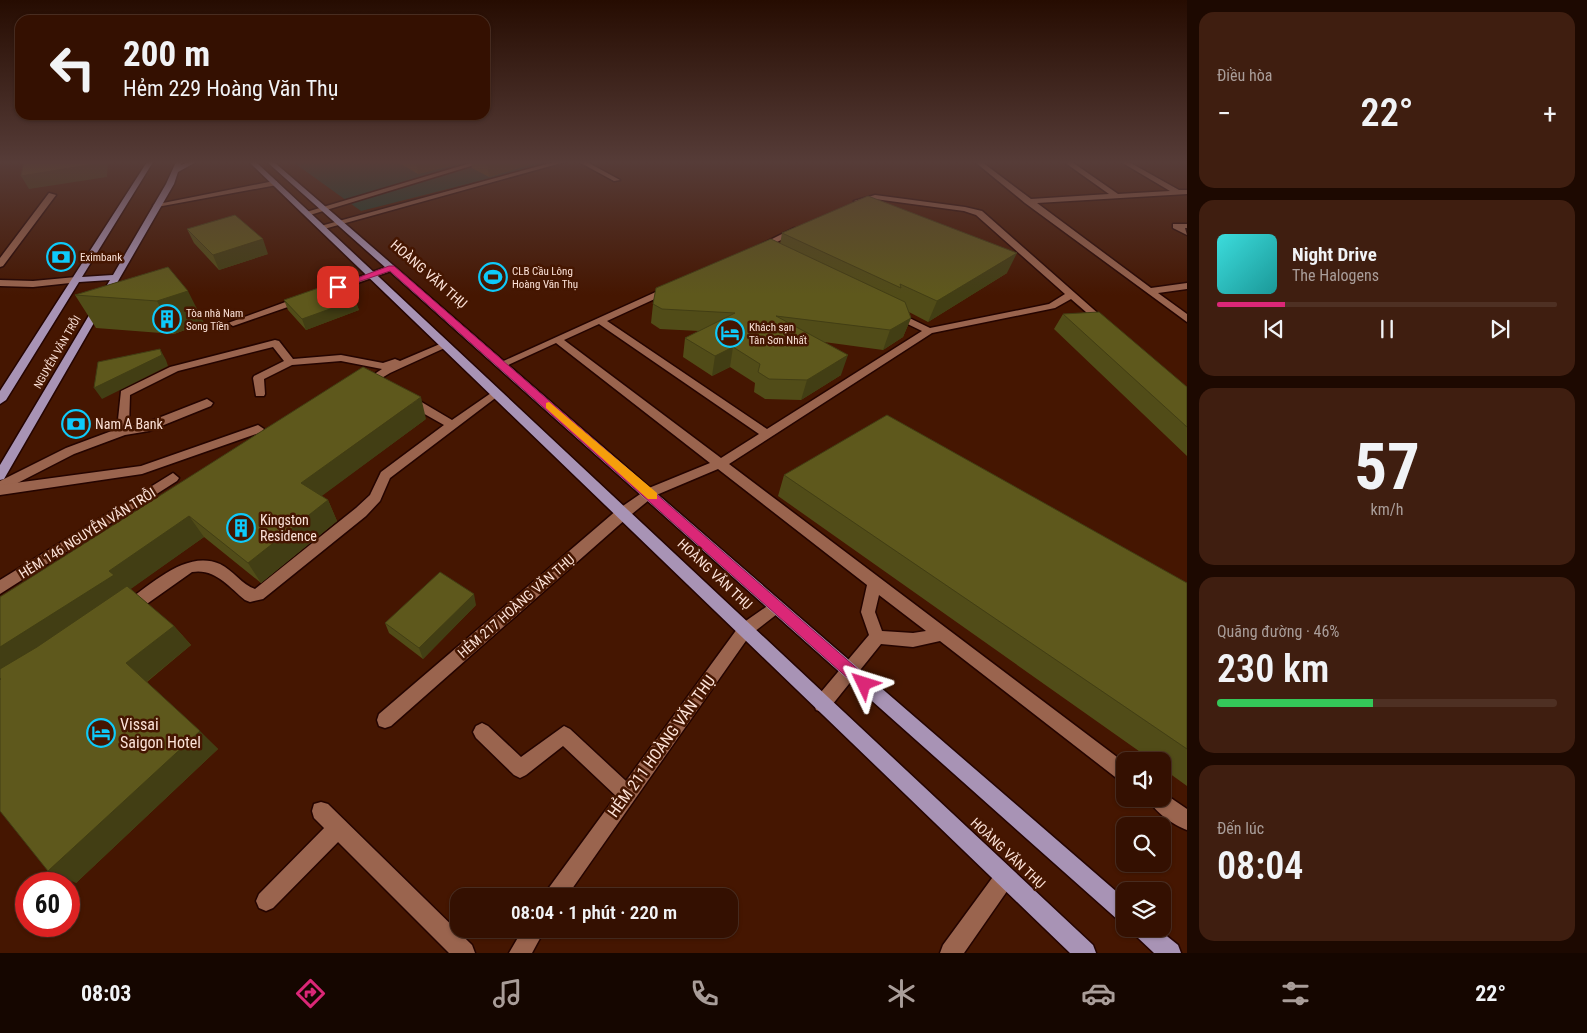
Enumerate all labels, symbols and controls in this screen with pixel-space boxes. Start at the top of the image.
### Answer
text: 200 m [123,34,210,75]
icon: left [40,35,105,100]
text: Điều hòa [1217,66,1272,85]
text: Hẻm 229 Hoàng Văn Thụ [123,76,338,101]
text: 22° [1361,91,1413,135]
text: − [1217,97,1231,130]
text: + [1543,97,1557,130]
street label: HOÀNG VĂN THỤ [388,236,471,312]
bank icon: Eximbank [46,242,76,272]
text: Night Drive [1292,243,1377,266]
place label: Eximbank [80,251,122,264]
sports icon: CLB Cầu Lông Hoàng Văn Thụ [478,262,508,292]
place label: CLB Cầu Lông Hoàng Văn Thụ [512,265,578,291]
pin [317,266,359,308]
text: The Halogens [1292,266,1379,285]
icon: arrive [324,273,352,301]
building icon: Tòa nhà Nam Song Tiền [152,304,182,334]
place label: Tòa nhà Nam Song Tiền [186,307,243,333]
street label: NGUYỄN VĂN TRỖI [30,313,84,391]
icon: previous [1260,315,1288,343]
icon: pause [1373,315,1401,343]
icon: next [1486,315,1514,343]
hotel icon: Khách sạn Tân Sơn Nhất [715,318,745,348]
place label: Khách sạn Tân Sơn Nhất [749,321,807,347]
bank icon: Nam A Bank [61,409,91,439]
place label: Nam A Bank [95,416,164,432]
text: 57 [1354,429,1420,505]
street label: HẺM 146 NGUYỄN VĂN TRỖI [15,483,158,582]
text: km/h [1371,500,1403,519]
place label: Kingston Residence [260,512,317,544]
building icon: Kingston Residence [226,513,256,543]
street label: HOÀNG VĂN THỤ [674,535,756,613]
street label: HẺM 217 HOÀNG VĂN THỤ [453,549,578,661]
text: Quãng đường · 46% [1217,622,1339,641]
text: 230 km [1217,647,1329,691]
position arrow [837,657,889,709]
street label: HẺM 211 HOÀNG VĂN THỤ [603,671,719,821]
place label: Vissai Saigon Hotel [120,715,201,752]
hotel icon: Vissai Saigon Hotel [86,718,116,748]
map controls [1116,752,1171,937]
button: sound [1116,752,1171,807]
street label: HOÀNG VĂN THỤ [967,814,1049,892]
button: search [1116,817,1171,872]
text: Đến lúc [1217,819,1264,838]
text: 08:04 [1217,844,1303,888]
speed limit sign: 60 [15,872,80,937]
button: layers [1116,882,1171,937]
text: 08:04 · 1 phút · 220 m [511,901,677,924]
icon: directions [293,976,328,1011]
icon: music [490,976,525,1011]
icon: phone [687,976,722,1011]
icon: climate [884,976,919,1011]
icon: car [1081,976,1116,1011]
icon: filters [1278,976,1313,1011]
text: 08:03 [81,981,131,1006]
text: 22° [1475,981,1506,1006]

